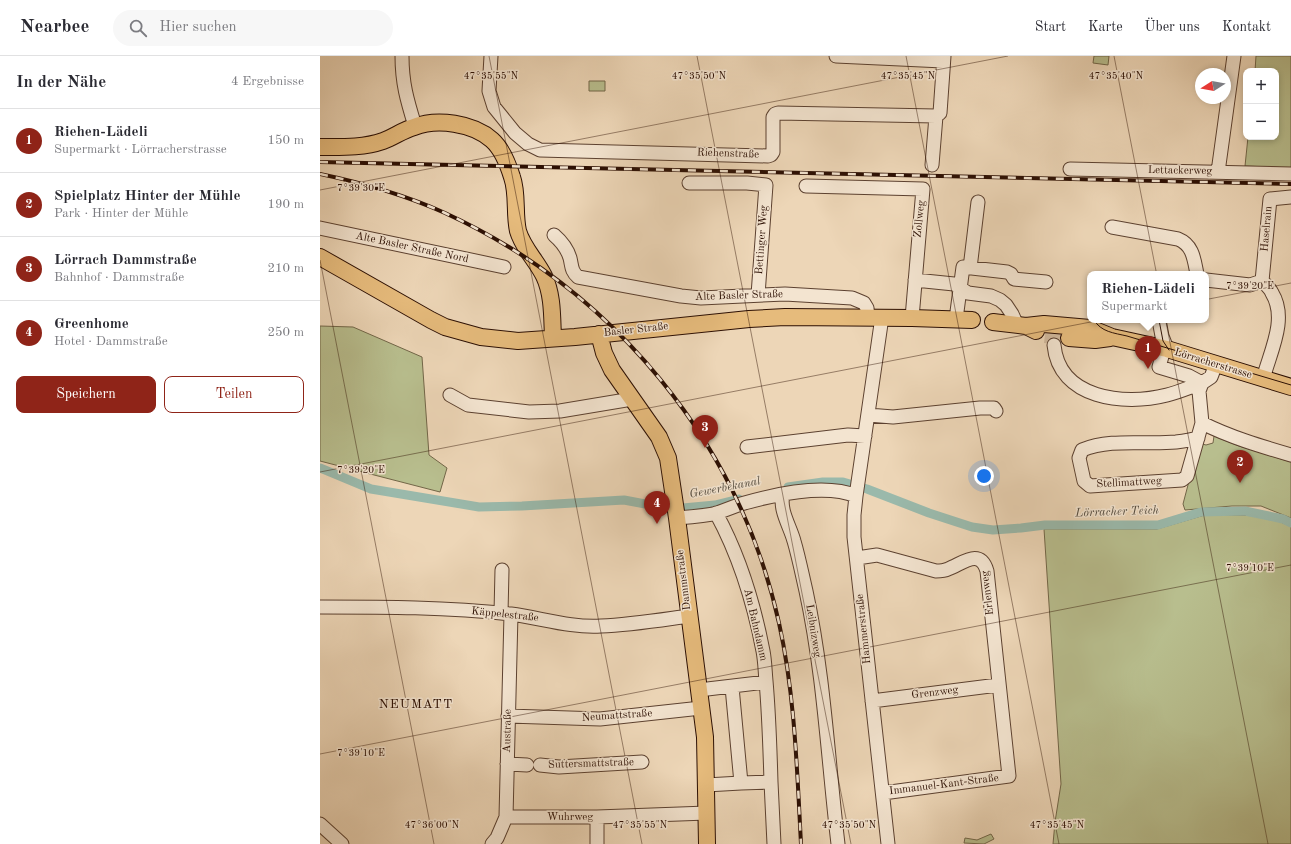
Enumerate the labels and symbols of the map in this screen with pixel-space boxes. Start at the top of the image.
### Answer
north arrow [1195,68,1231,104]
text: 47°35'55"N [464,71,519,81]
text: 47°35'50"N [672,71,727,81]
text: 47°35'45"N [881,71,936,81]
text: 47°35'40"N [1089,71,1144,81]
street label: Riehenstraße [697,147,759,161]
street label: Lettackerweg [1148,165,1212,177]
text: 7°39'30"E [337,183,385,193]
street label: Zollweg [913,200,927,238]
street label: Bettinger Weg [754,205,770,275]
street label: Haselrain [1260,206,1274,252]
street label: Alte Basler Straße Nord [354,231,470,265]
text: 7°39'20"E [1226,281,1274,291]
street label: Alte Basler Straße [695,289,783,303]
street label: Basler Straße [603,321,669,339]
pin: 1 [1135,336,1161,369]
street label: Lörracherstrasse [1173,347,1253,381]
pin: 3 [692,415,718,448]
pin: 2 [1227,450,1253,483]
text: 7°39'20"E [337,465,385,475]
your location [974,466,994,486]
water label: Gewerbekanal [688,475,762,501]
street label: Stellimattweg [1096,476,1162,490]
pin: 4 [644,491,670,524]
water label: Lörracher Teich [1074,504,1159,519]
street label: Dammstraße [675,549,693,611]
text: 7°39'10"E [1226,563,1274,573]
street label: Erlenweg [980,570,996,616]
street label: Am Bahndamm [741,588,769,662]
street label: Hammerstraße [855,593,873,665]
street label: Leibnizweg [803,604,823,658]
street label: Käppelestraße [471,606,539,624]
street label: Grenzweg [911,685,959,701]
district label: NEUMATT [379,698,453,711]
street label: Neumattstraße [581,708,653,724]
street label: Austraße [502,709,514,753]
text: 7°39'10"E [337,748,385,758]
street label: Suttersmattstraße [548,757,634,771]
street label: Immanuel-Kant-Straße [889,773,999,797]
street label: Wuhrweg [547,812,593,823]
text: 47°36'00"N [405,820,460,830]
text: 47°35'55"N [613,820,668,830]
text: 47°35'50"N [822,820,877,830]
text: 47°35'45"N [1030,820,1085,830]

